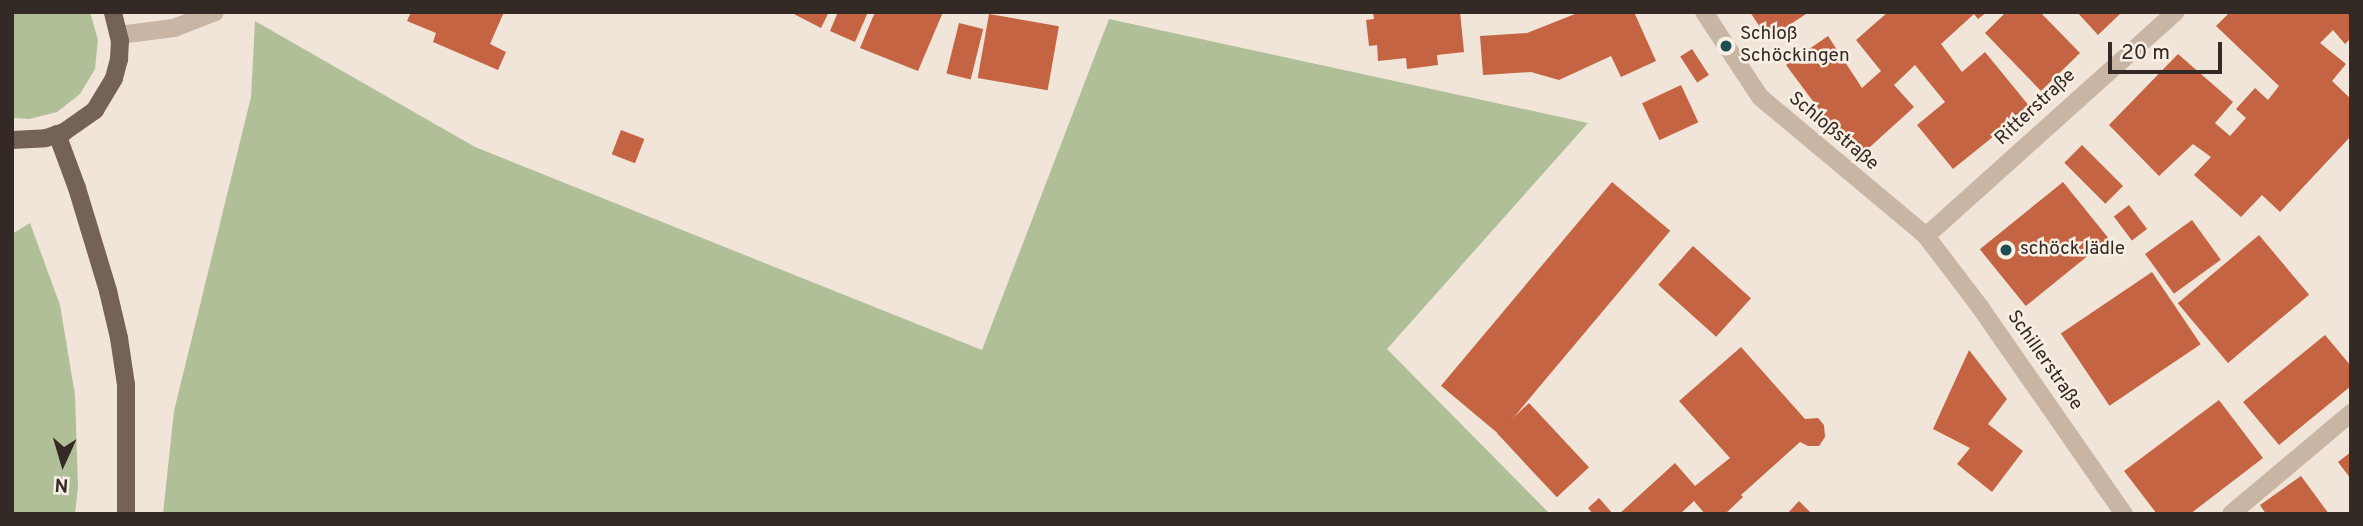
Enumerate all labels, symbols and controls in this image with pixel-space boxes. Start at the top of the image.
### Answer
place label: Schloß Schöckingen [1740,24,1850,68]
scale bar [2111,28,2225,72]
marker: Schloß Schöckingen [1718,38,1734,54]
text: 20 m [2121,40,2170,67]
street label: Ritterstraße [1991,65,2081,151]
street label: Schloßstraße [1783,88,1883,176]
place label: schöck.lädle [2020,239,2125,261]
marker: schöck.lädle [1998,242,2014,258]
street label: Schillerstraße [2001,307,2087,415]
north arrow [28,428,98,498]
text: N [54,472,69,496]

